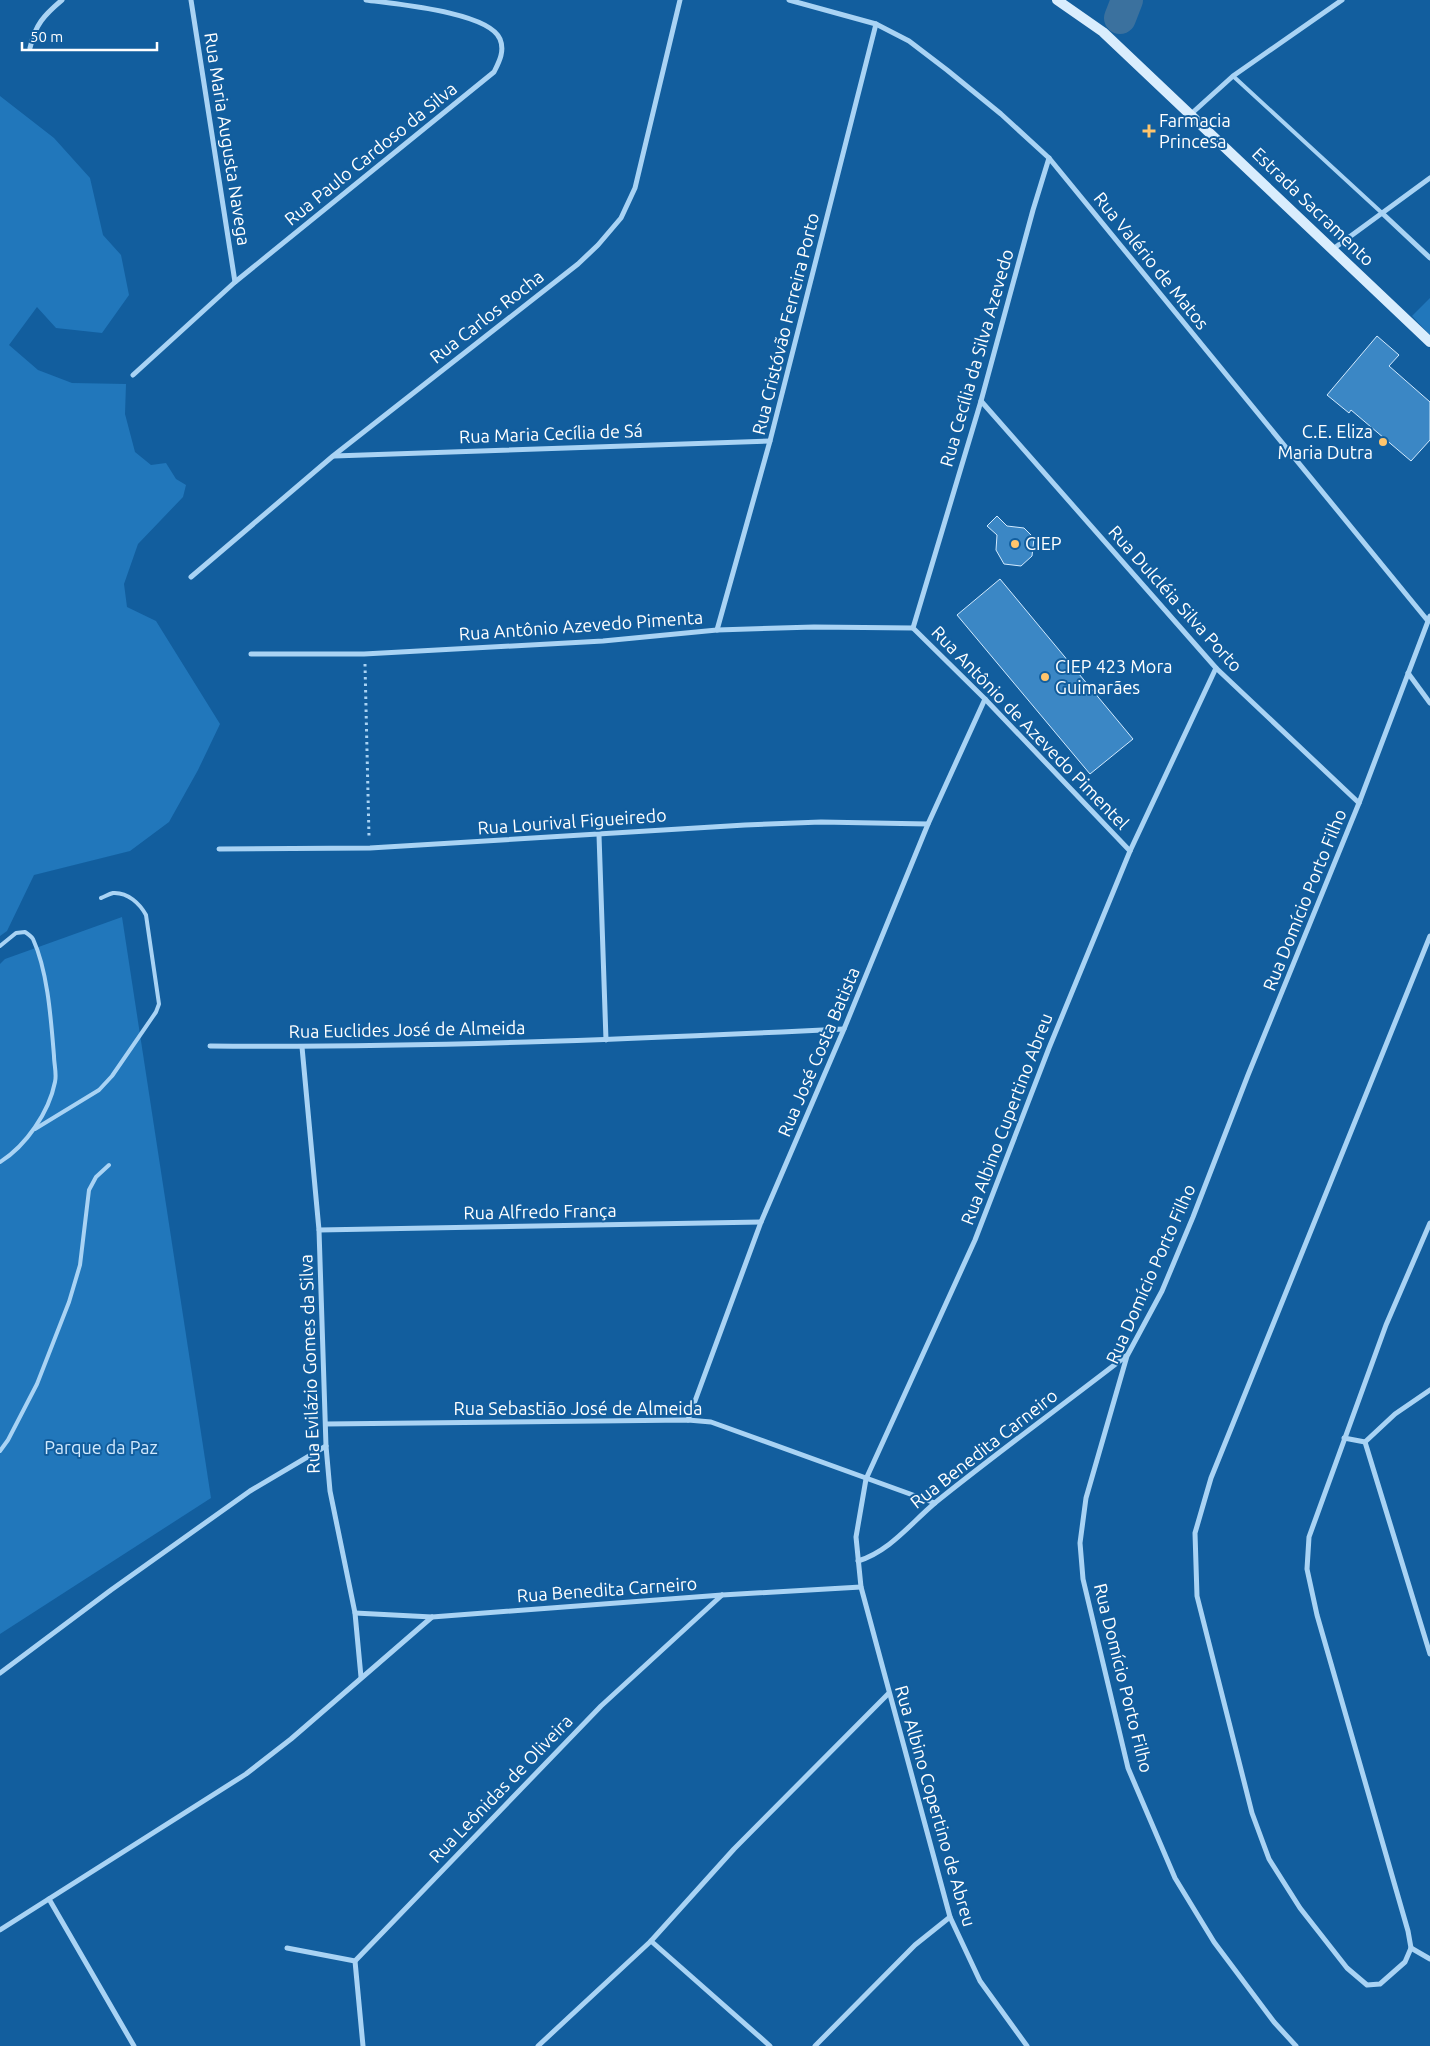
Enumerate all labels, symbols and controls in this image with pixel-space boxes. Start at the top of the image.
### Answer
scale bar [22,20,158,52]
text: 50 m [30,28,63,45]
street label: Rua Maria Augusta Navega [201,31,255,247]
street label: Rua Paulo Cardoso da Silva [280,78,460,229]
place label: Farmacia Princesa [1159,110,1231,151]
marker: Farmacia Princesa [1143,125,1155,137]
street label: Estrada Sacramento [1249,143,1379,270]
street label: Rua Valério de Matos [1090,188,1213,333]
street label: Rua Cristóvão Ferreira Porto [748,211,822,437]
street label: Rua Cecília da Silva Azevedo [935,247,1017,469]
street label: Rua Carlos Rocha [426,266,547,367]
street label: Rua Maria Cecília de Sá [459,420,643,446]
place label: C.E. Eliza Maria Dutra [1277,421,1373,462]
marker: C.E. Eliza Maria Dutra [1377,436,1389,448]
street label: Rua Dulcléia Silva Porto [1105,521,1247,675]
place label: CIEP [1025,533,1062,553]
marker: CIEP [1009,538,1021,550]
street label: Rua Antônio Azevedo Pimenta [458,606,704,644]
street label: Rua Antônio de Azevedo Pimentel [928,622,1134,833]
place label: CIEP 423 Mora Guimarães [1055,656,1172,697]
marker: CIEP 423 Mora Guimarães [1039,671,1051,683]
street label: Rua Lourival Figueiredo [477,804,667,838]
street label: Rua Domício Porto Filho [1258,806,1350,993]
street label: Rua José Costa Batista [773,964,863,1139]
street label: Rua Albino Cupertino Abreu [956,1010,1056,1227]
street label: Rua Euclides José de Almeida [288,1017,526,1041]
street label: Rua Domício Porto Filho [1101,1181,1199,1366]
street label: Rua Alfredo França [463,1200,617,1222]
street label: Rua Evilázio Gomes da Silva [295,1254,323,1474]
street label: Rua Benedita Carneiro [906,1385,1061,1512]
street label: Rua Sebastião José de Almeida [453,1398,703,1418]
park label: Parque da Paz [44,1437,158,1457]
street label: Rua Benedita Carneiro [516,1573,698,1605]
street label: Rua Domício Porto Filho [1091,1581,1157,1774]
street label: Rua Albino Copertino de Abreu [892,1683,980,1929]
street label: Rua Leônidas de Oliveira [424,1710,576,1866]

